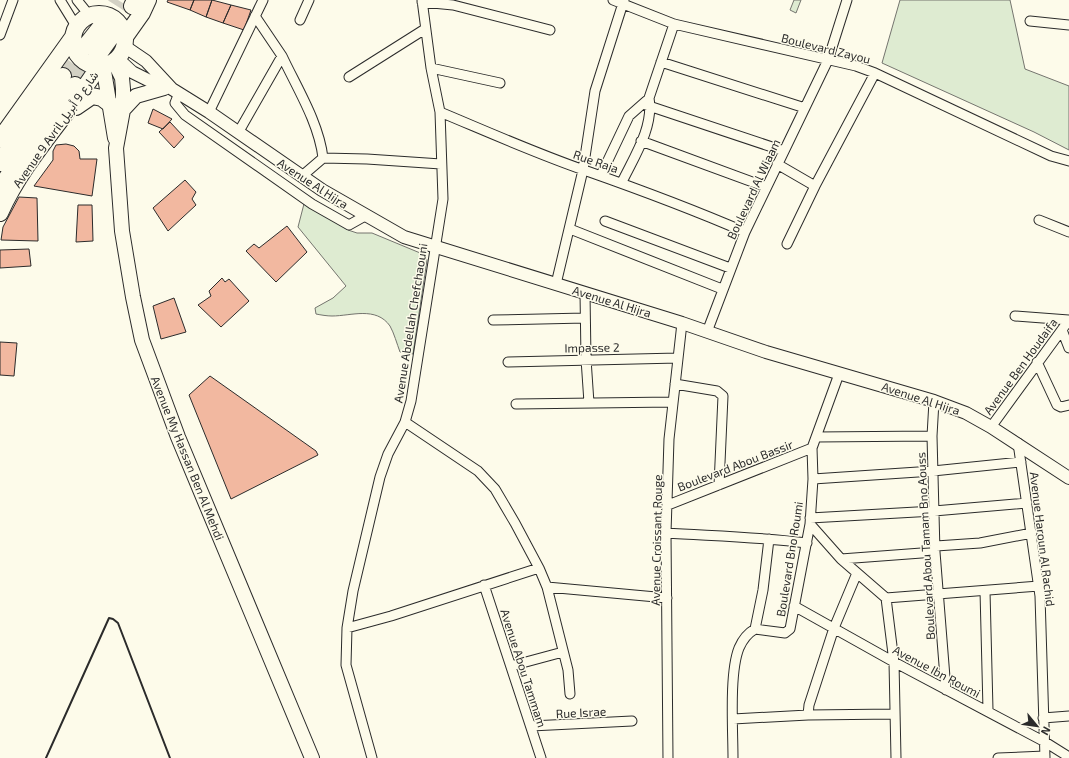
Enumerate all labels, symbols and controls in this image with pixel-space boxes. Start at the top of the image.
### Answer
street label: Boulevard Zayou [780,30,872,66]
street label: Avenue 9 Avril شارع 9 أبريل [9,68,103,192]
street label: Boulevard Al Wiaam [724,137,782,241]
street label: Rue Raja [571,147,620,176]
street label: Avenue Al Hijra [275,155,351,212]
street label: Avenue Abdellah Chefchaouni [390,242,430,404]
street label: Avenue Al Hijra [571,282,653,321]
street label: Avenue Ben Houdaifa [980,315,1060,417]
street label: Impasse 2 [564,340,620,354]
street label: Avenue My Hassan Ben Al Mehdi [149,374,227,542]
street label: Avenue Al Hijra [880,379,962,418]
street label: Boulevard Abou Bassir [675,436,795,493]
street label: Boulevard Abou Tamam Bno Aouss [913,452,937,640]
street label: Avenue Haroun Al Rachid [1028,471,1058,607]
street label: Avenue Croissant Rouge [648,474,664,606]
street label: Boulevard Bno Roumi [773,500,805,618]
street label: Avenue Abou Tammam [498,607,550,729]
street label: Avenue Ibn Roumi [891,642,983,700]
street label: Rue Israe [555,704,607,720]
north arrow [1017,706,1057,746]
text: N [1039,724,1054,738]

